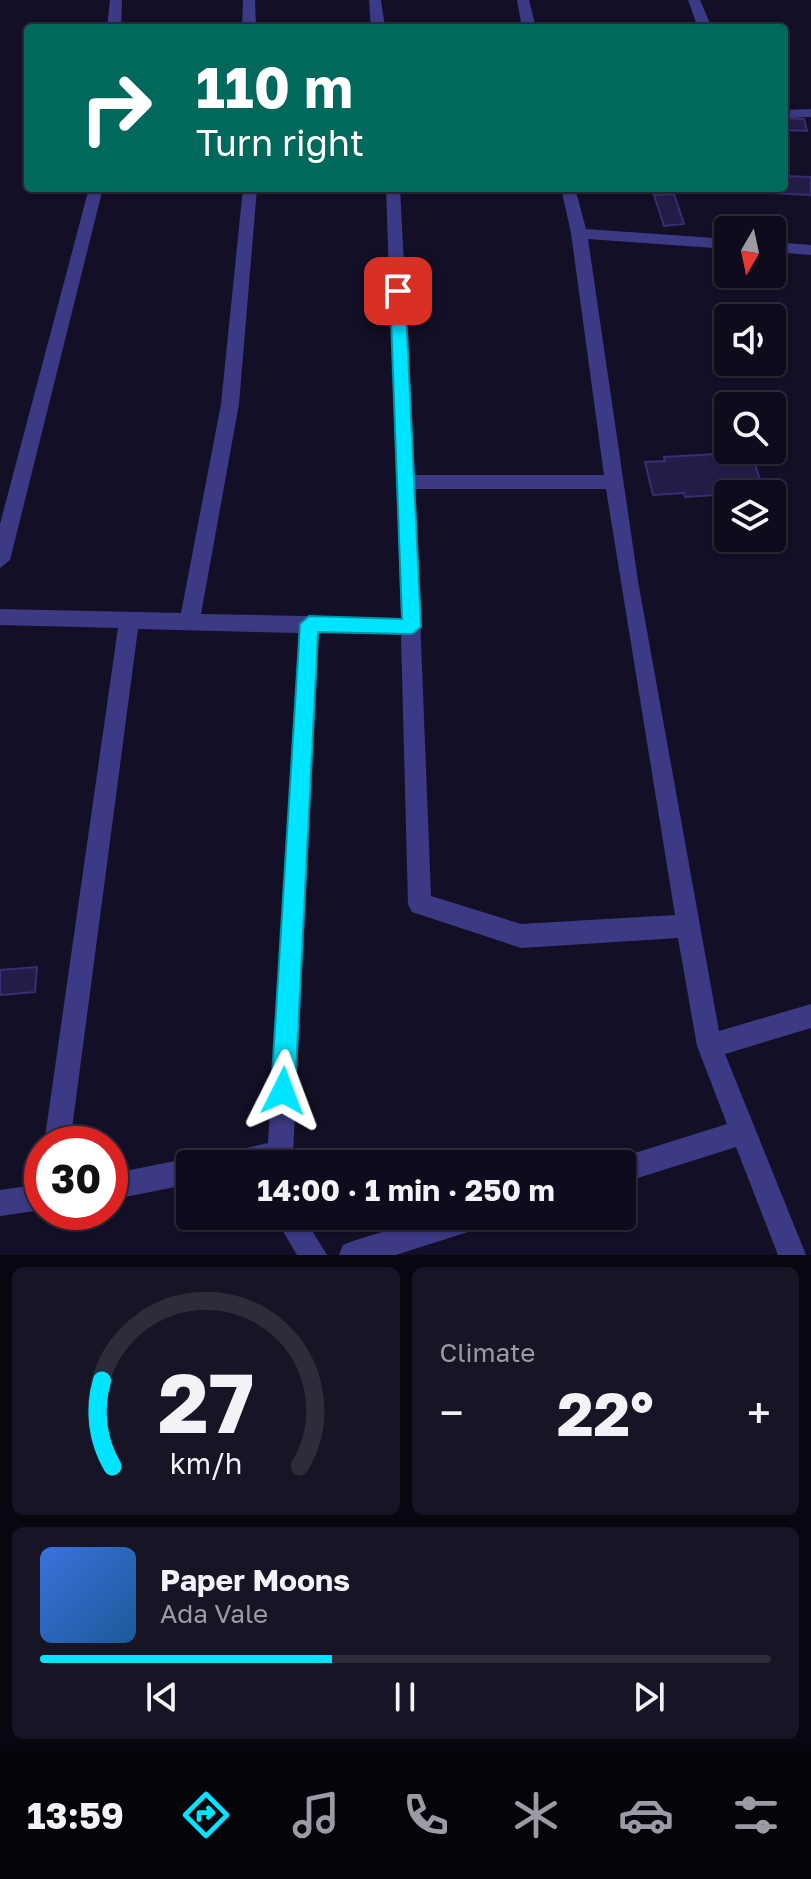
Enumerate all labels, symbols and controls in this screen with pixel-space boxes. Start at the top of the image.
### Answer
text: 110 m [196,53,353,120]
icon: right [64,56,168,160]
text: Turn right [196,121,364,164]
north arrow [714,216,786,288]
map controls [714,216,786,552]
pin [364,257,432,325]
icon: arrive [376,269,420,313]
button: sound [714,304,786,376]
button: search [714,392,786,464]
button: layers [714,480,786,552]
position arrow [241,1049,325,1133]
speed limit sign: 30 [24,1126,128,1230]
text: 14:00 · 1 min · 250 m [257,1172,555,1208]
text: Climate [440,1337,535,1368]
text: 27 [158,1351,254,1451]
text: 22° [557,1377,654,1449]
text: − [440,1386,464,1439]
text: + [747,1386,771,1439]
text: km/h [169,1446,242,1480]
text: Paper Moons [160,1562,350,1598]
text: Ada Vale [160,1598,268,1629]
icon: previous [140,1675,184,1719]
icon: pause [383,1675,427,1719]
icon: next [627,1675,671,1719]
icon: directions [178,1787,234,1843]
icon: music [288,1787,344,1843]
icon: phone [398,1787,454,1843]
icon: climate [508,1787,564,1843]
icon: car [618,1787,674,1843]
icon: filters [728,1787,784,1843]
text: 13:59 [27,1794,124,1837]

